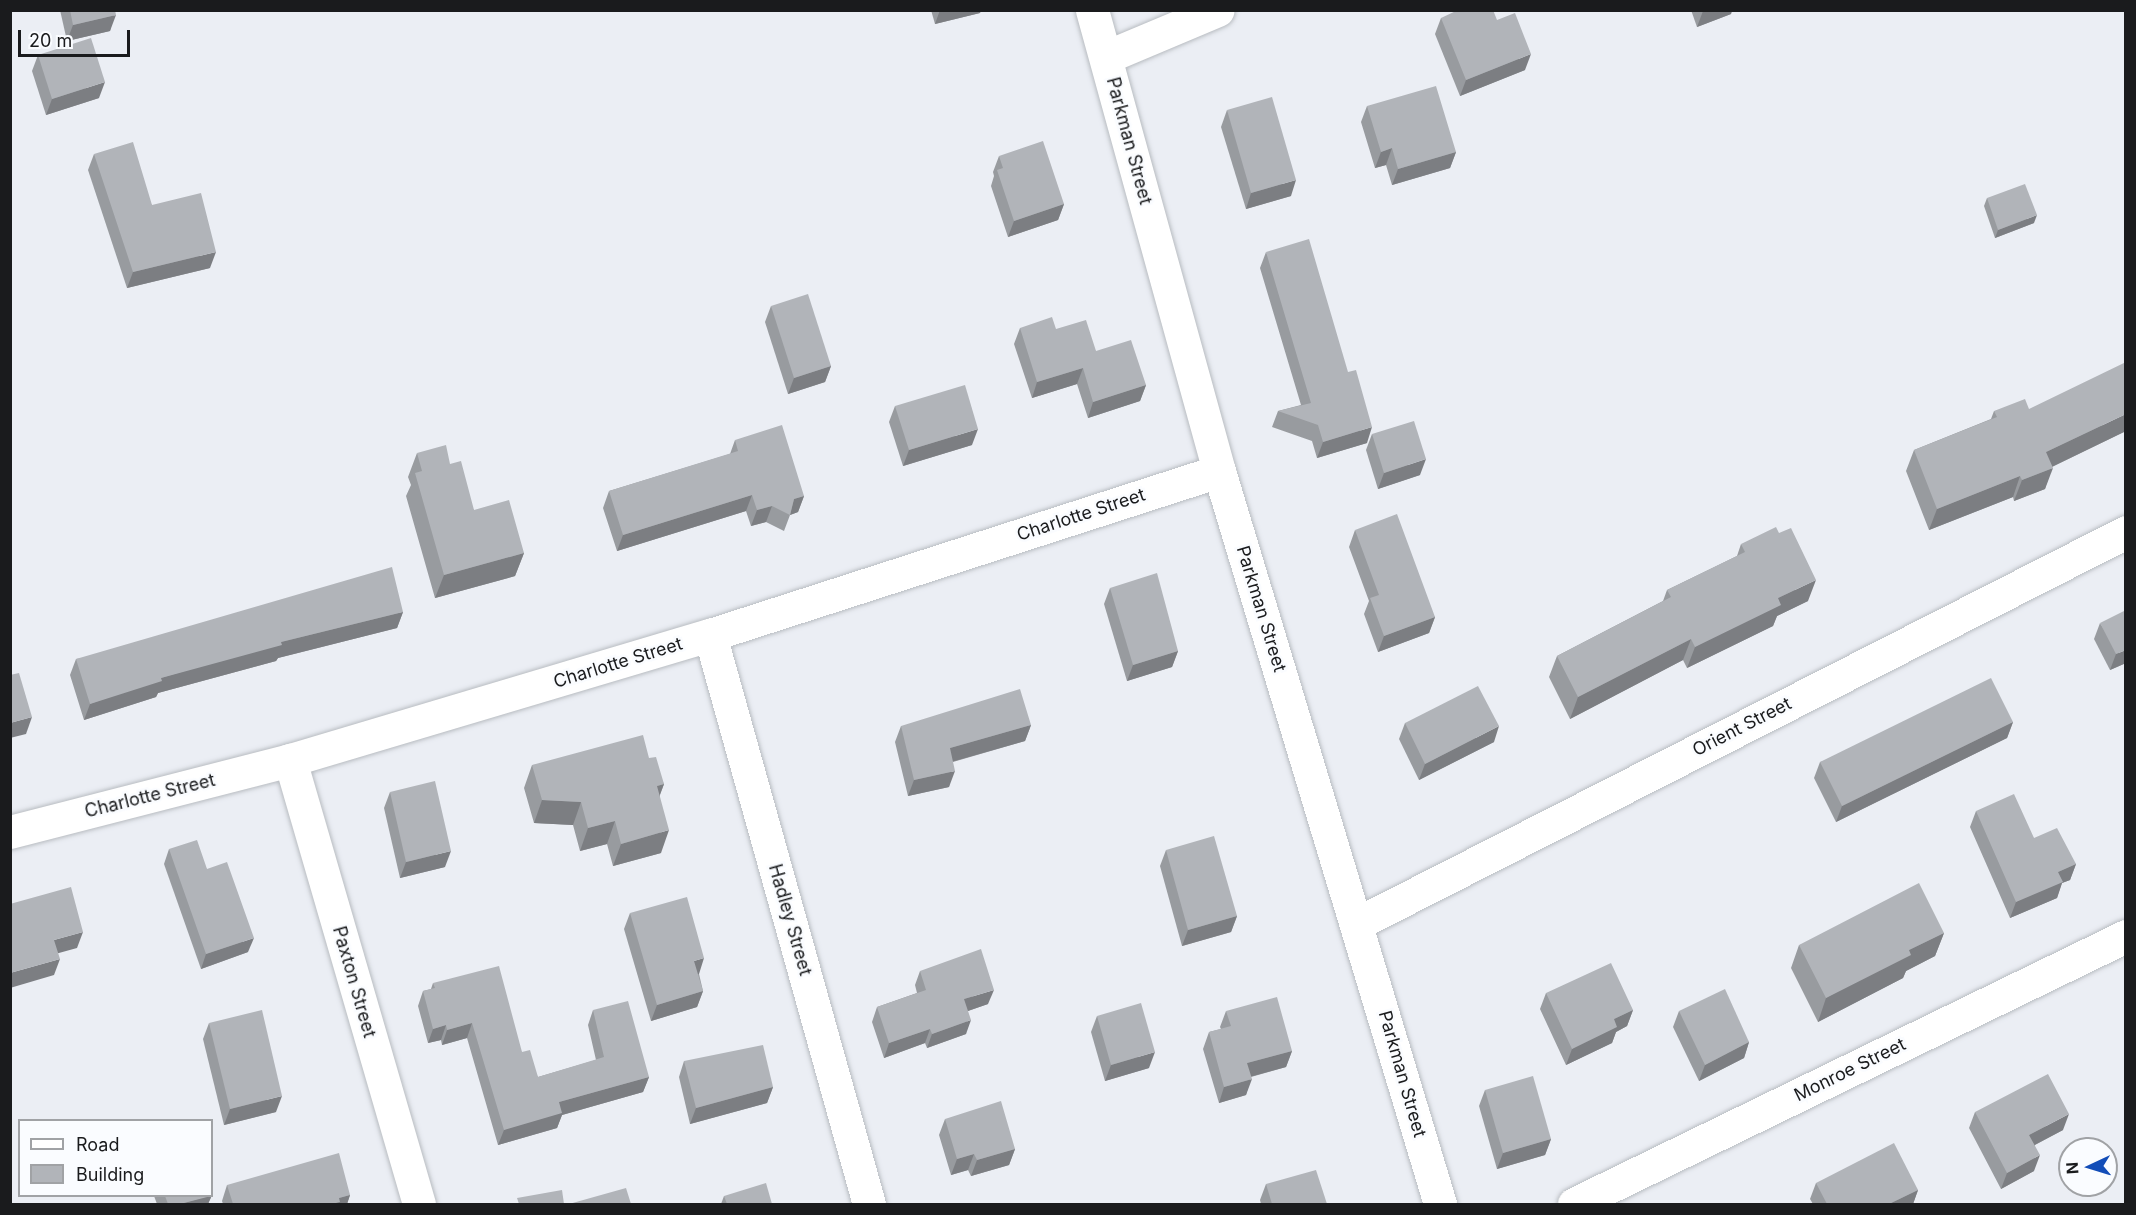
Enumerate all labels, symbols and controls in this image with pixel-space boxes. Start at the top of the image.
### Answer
scale bar [21,18,134,56]
text: 20 m [29,30,72,51]
street label: Parkman Street [1102,75,1156,207]
street label: Charlotte Street [1014,484,1148,546]
street label: Parkman Street [1232,543,1290,675]
street label: Charlotte Street [551,633,685,693]
street label: Orient Street [1689,693,1795,761]
street label: Charlotte Street [83,769,217,823]
street label: Hadley Street [764,862,816,978]
street label: Paxton Street [328,924,380,1040]
street label: Parkman Street [1374,1008,1430,1140]
street label: Monroe Street [1791,1034,1909,1106]
legend [18,1119,213,1197]
text: Road [76,1134,119,1155]
north arrow [2058,1137,2118,1197]
text: N [2062,1161,2082,1175]
text: Building [76,1164,144,1185]

